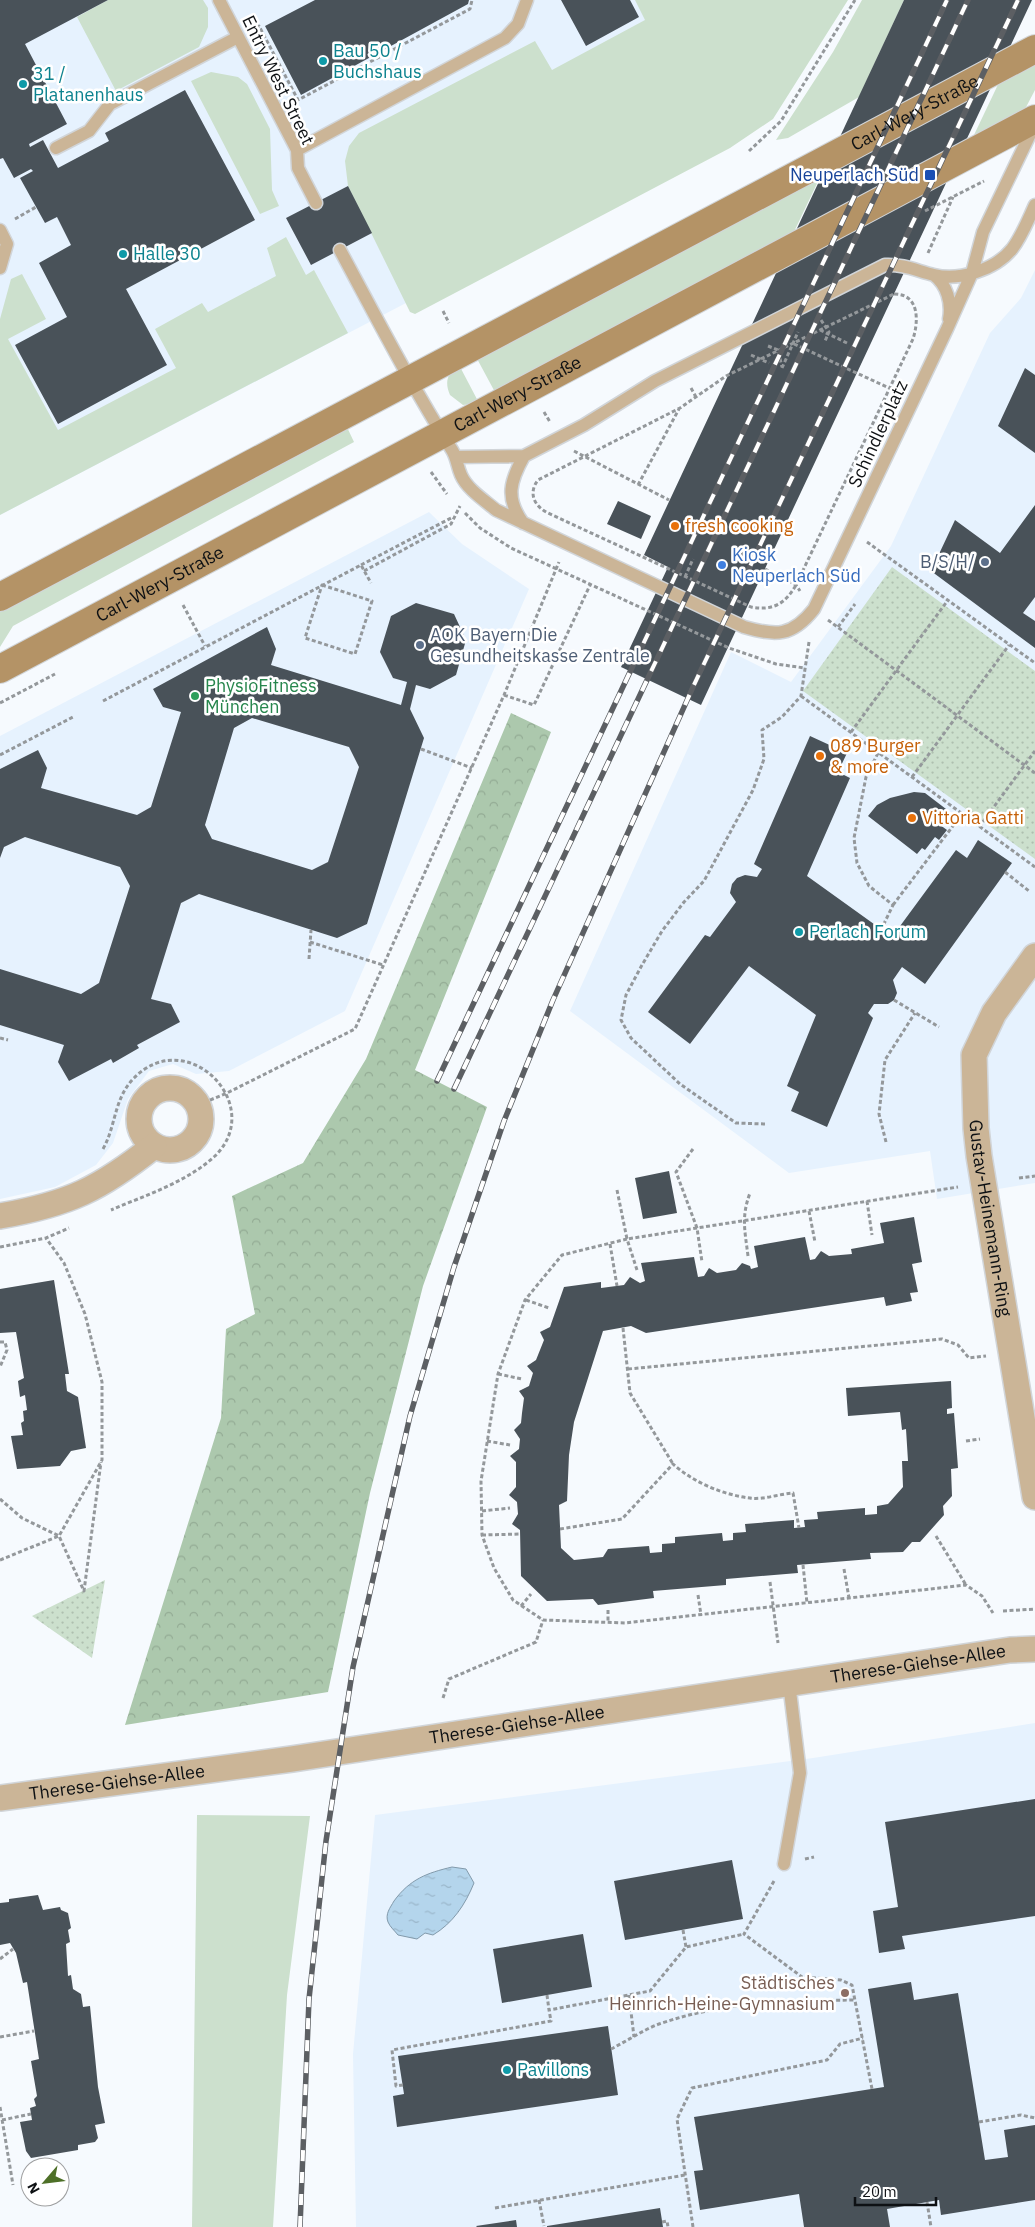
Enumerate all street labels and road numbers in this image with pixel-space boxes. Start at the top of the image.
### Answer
street label: Entry West Street [237,11,320,148]
street label: Carl-Wery-Straße [846,69,983,156]
street label: Carl-Wery-Straße [449,350,585,437]
street label: Schindlerplatz [843,376,912,491]
street label: Carl-Wery-Straße [92,540,228,627]
street label: Gustav-Heinemann-Ring [965,1119,1017,1319]
street label: Therese-Giehse-Allee [829,1639,1007,1688]
street label: Therese-Giehse-Allee [428,1700,606,1749]
street label: Therese-Giehse-Allee [28,1759,206,1805]

